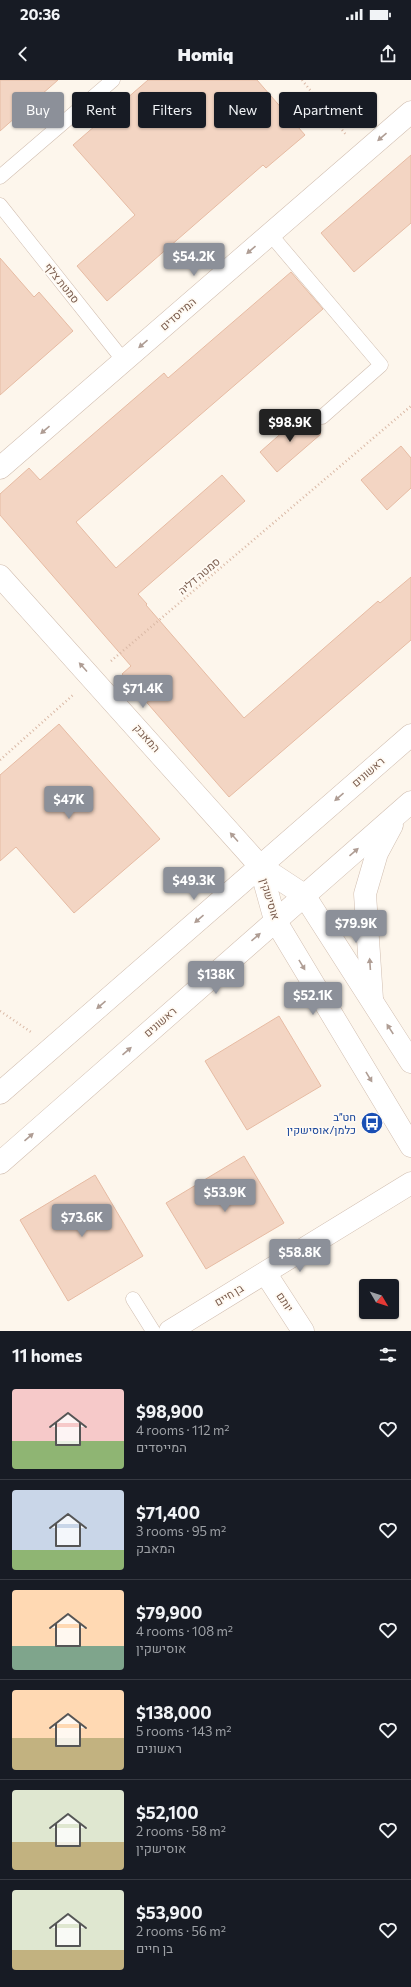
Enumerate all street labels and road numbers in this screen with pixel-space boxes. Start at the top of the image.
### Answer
street label: סמטת צלף [42,260,83,305]
street label: המייסדים [157,295,198,333]
street label: סמטה דליה [175,554,222,597]
street label: המאבק [131,721,163,754]
street label: ראשונים [349,754,387,789]
street label: אוסישקין [258,877,283,921]
street label: ראשונים [141,1004,179,1039]
street label: בן חיים [212,1281,246,1308]
street label: יותם [274,1290,296,1314]

